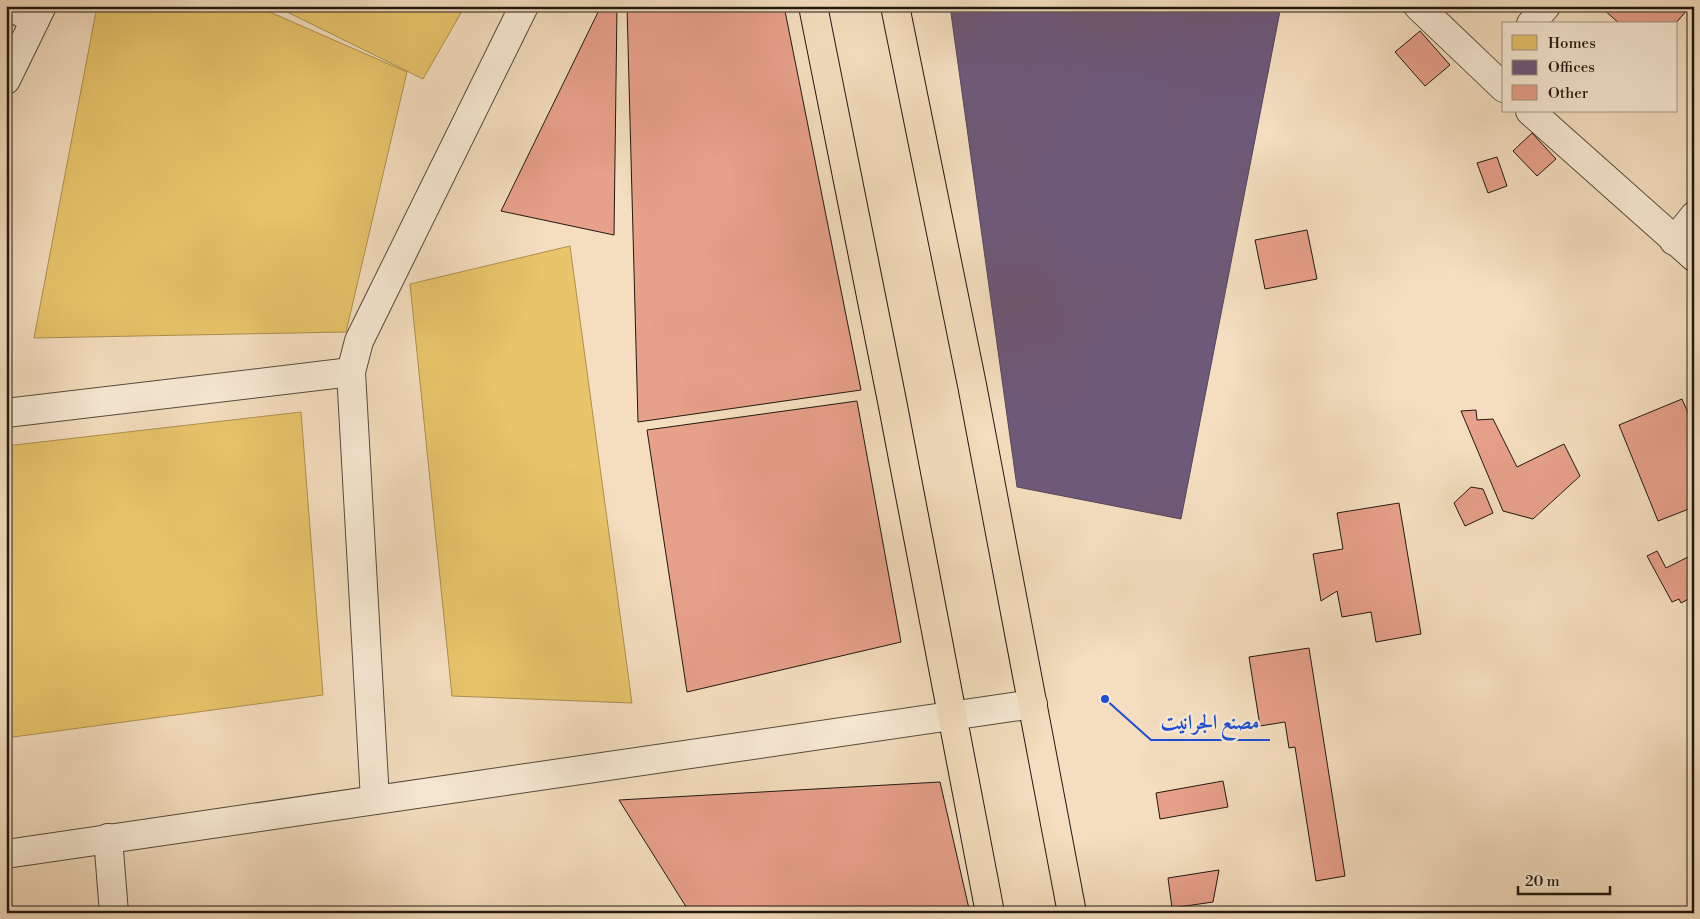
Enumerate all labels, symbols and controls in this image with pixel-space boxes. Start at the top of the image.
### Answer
legend [1502,22,1678,112]
text: Homes [1548,34,1596,53]
text: Offices [1548,58,1595,77]
text: Other [1548,84,1589,103]
callout: مصنع الجرانيت [1151,704,1270,740]
text: مصنع الجرانيت [1160,710,1260,741]
scale bar [1518,864,1610,896]
text: 20 m [1525,872,1560,891]

